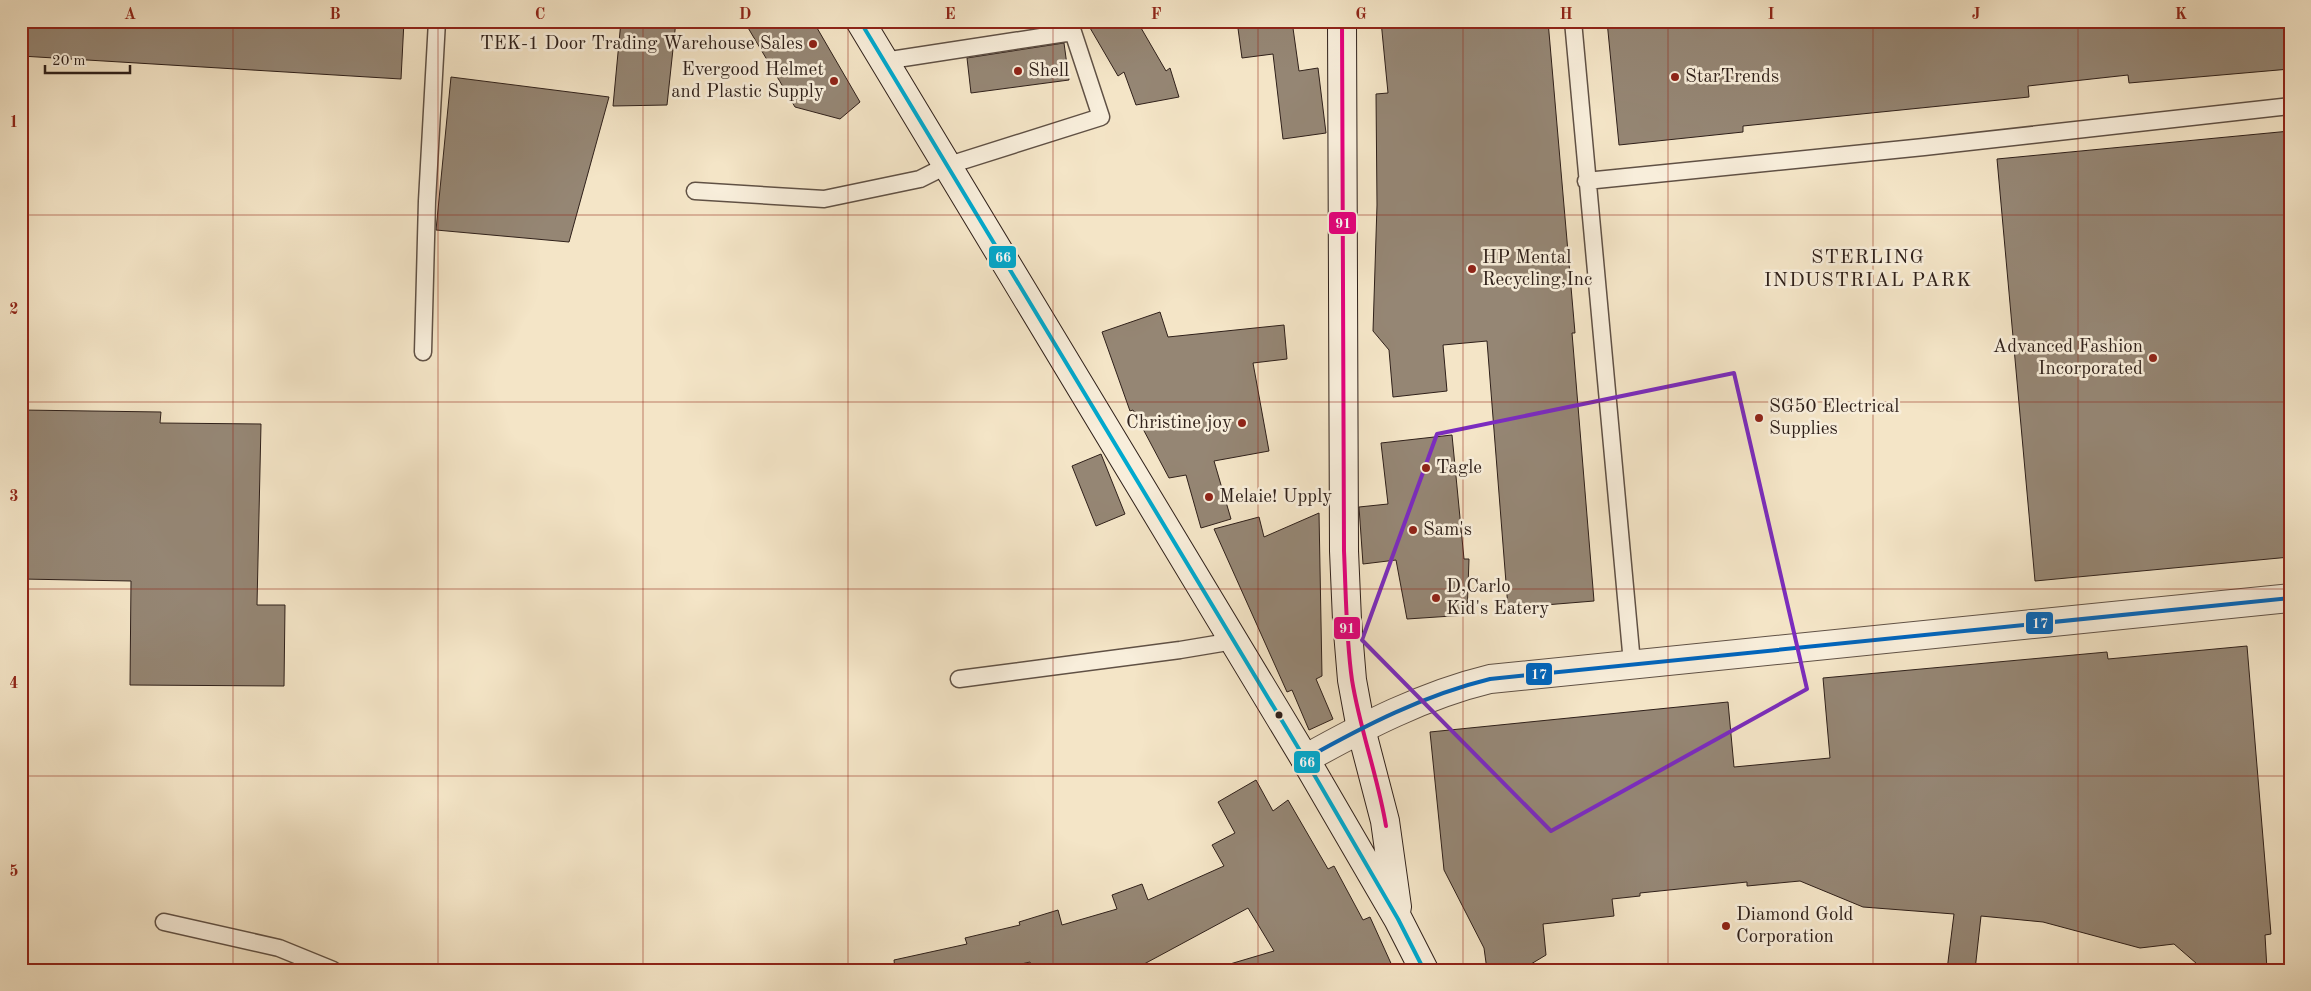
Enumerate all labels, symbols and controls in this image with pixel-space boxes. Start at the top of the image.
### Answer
text: A [124,7,136,23]
text: B [329,7,341,23]
text: C [535,7,545,23]
text: D [739,7,751,23]
text: E [944,7,956,23]
text: F [1151,7,1162,23]
text: G [1355,7,1367,23]
text: H [1559,7,1573,23]
text: I [1767,7,1775,23]
text: J [1972,7,1981,23]
text: K [2175,7,2187,23]
place label: TEK-1 Door Trading Warehouse Sales [480,35,803,54]
marker: TEK-1 Door Trading Warehouse Sales [807,38,819,50]
scale bar [45,42,130,74]
text: 20 m [52,54,86,69]
place label: Evergood Helmet and Plastic Supply [671,61,824,102]
place label: Shell [1028,62,1069,81]
marker: Shell [1012,65,1024,77]
place label: StarTrends [1685,68,1779,87]
marker: StarTrends [1669,71,1681,83]
marker: Evergood Helmet and Plastic Supply [828,75,840,87]
text: 1 [9,115,19,131]
line badge: 91 [1328,211,1357,235]
text: 91 [1335,217,1351,231]
line badge: 66 [988,245,1017,269]
district label: STERLING INDUSTRIAL PARK [1764,248,1972,291]
place label: HP Mental Recycling,Inc [1482,249,1592,290]
text: 66 [995,251,1011,265]
marker: HP Mental Recycling,Inc [1466,263,1478,275]
text: 2 [9,302,19,318]
place label: Advanced Fashion Incorporated [1993,338,2143,379]
marker: Advanced Fashion Incorporated [2147,352,2159,364]
place label: SG50 Electrical Supplies [1769,398,1899,439]
marker: SG50 Electrical Supplies [1753,412,1765,424]
place label: Christine joy [1126,414,1232,433]
marker: Christine joy [1236,417,1248,429]
place label: Tagle [1436,459,1482,478]
marker: Tagle [1420,462,1432,474]
place label: Melaie! Upply [1219,488,1332,507]
text: 3 [9,489,19,505]
marker: Melaie! Upply [1203,491,1215,503]
place label: Sam's [1423,521,1472,540]
marker: Sam's [1407,524,1419,536]
place label: D,Carlo Kid's Eatery [1446,578,1549,619]
marker: D,Carlo Kid's Eatery [1430,592,1442,604]
line badge: 17 [2025,611,2054,635]
line badge: 91 [1333,616,1361,640]
text: 17 [2032,617,2048,631]
text: 91 [1339,622,1355,636]
line badge: 17 [1525,662,1553,686]
text: 17 [1531,668,1547,682]
text: 4 [9,676,19,692]
unlabelled marker [1274,710,1284,720]
line badge: 66 [1293,750,1321,774]
text: 66 [1299,756,1315,770]
text: 5 [9,864,19,880]
place label: Diamond Gold Corporation [1736,906,1854,947]
marker: Diamond Gold Corporation [1720,920,1732,932]

